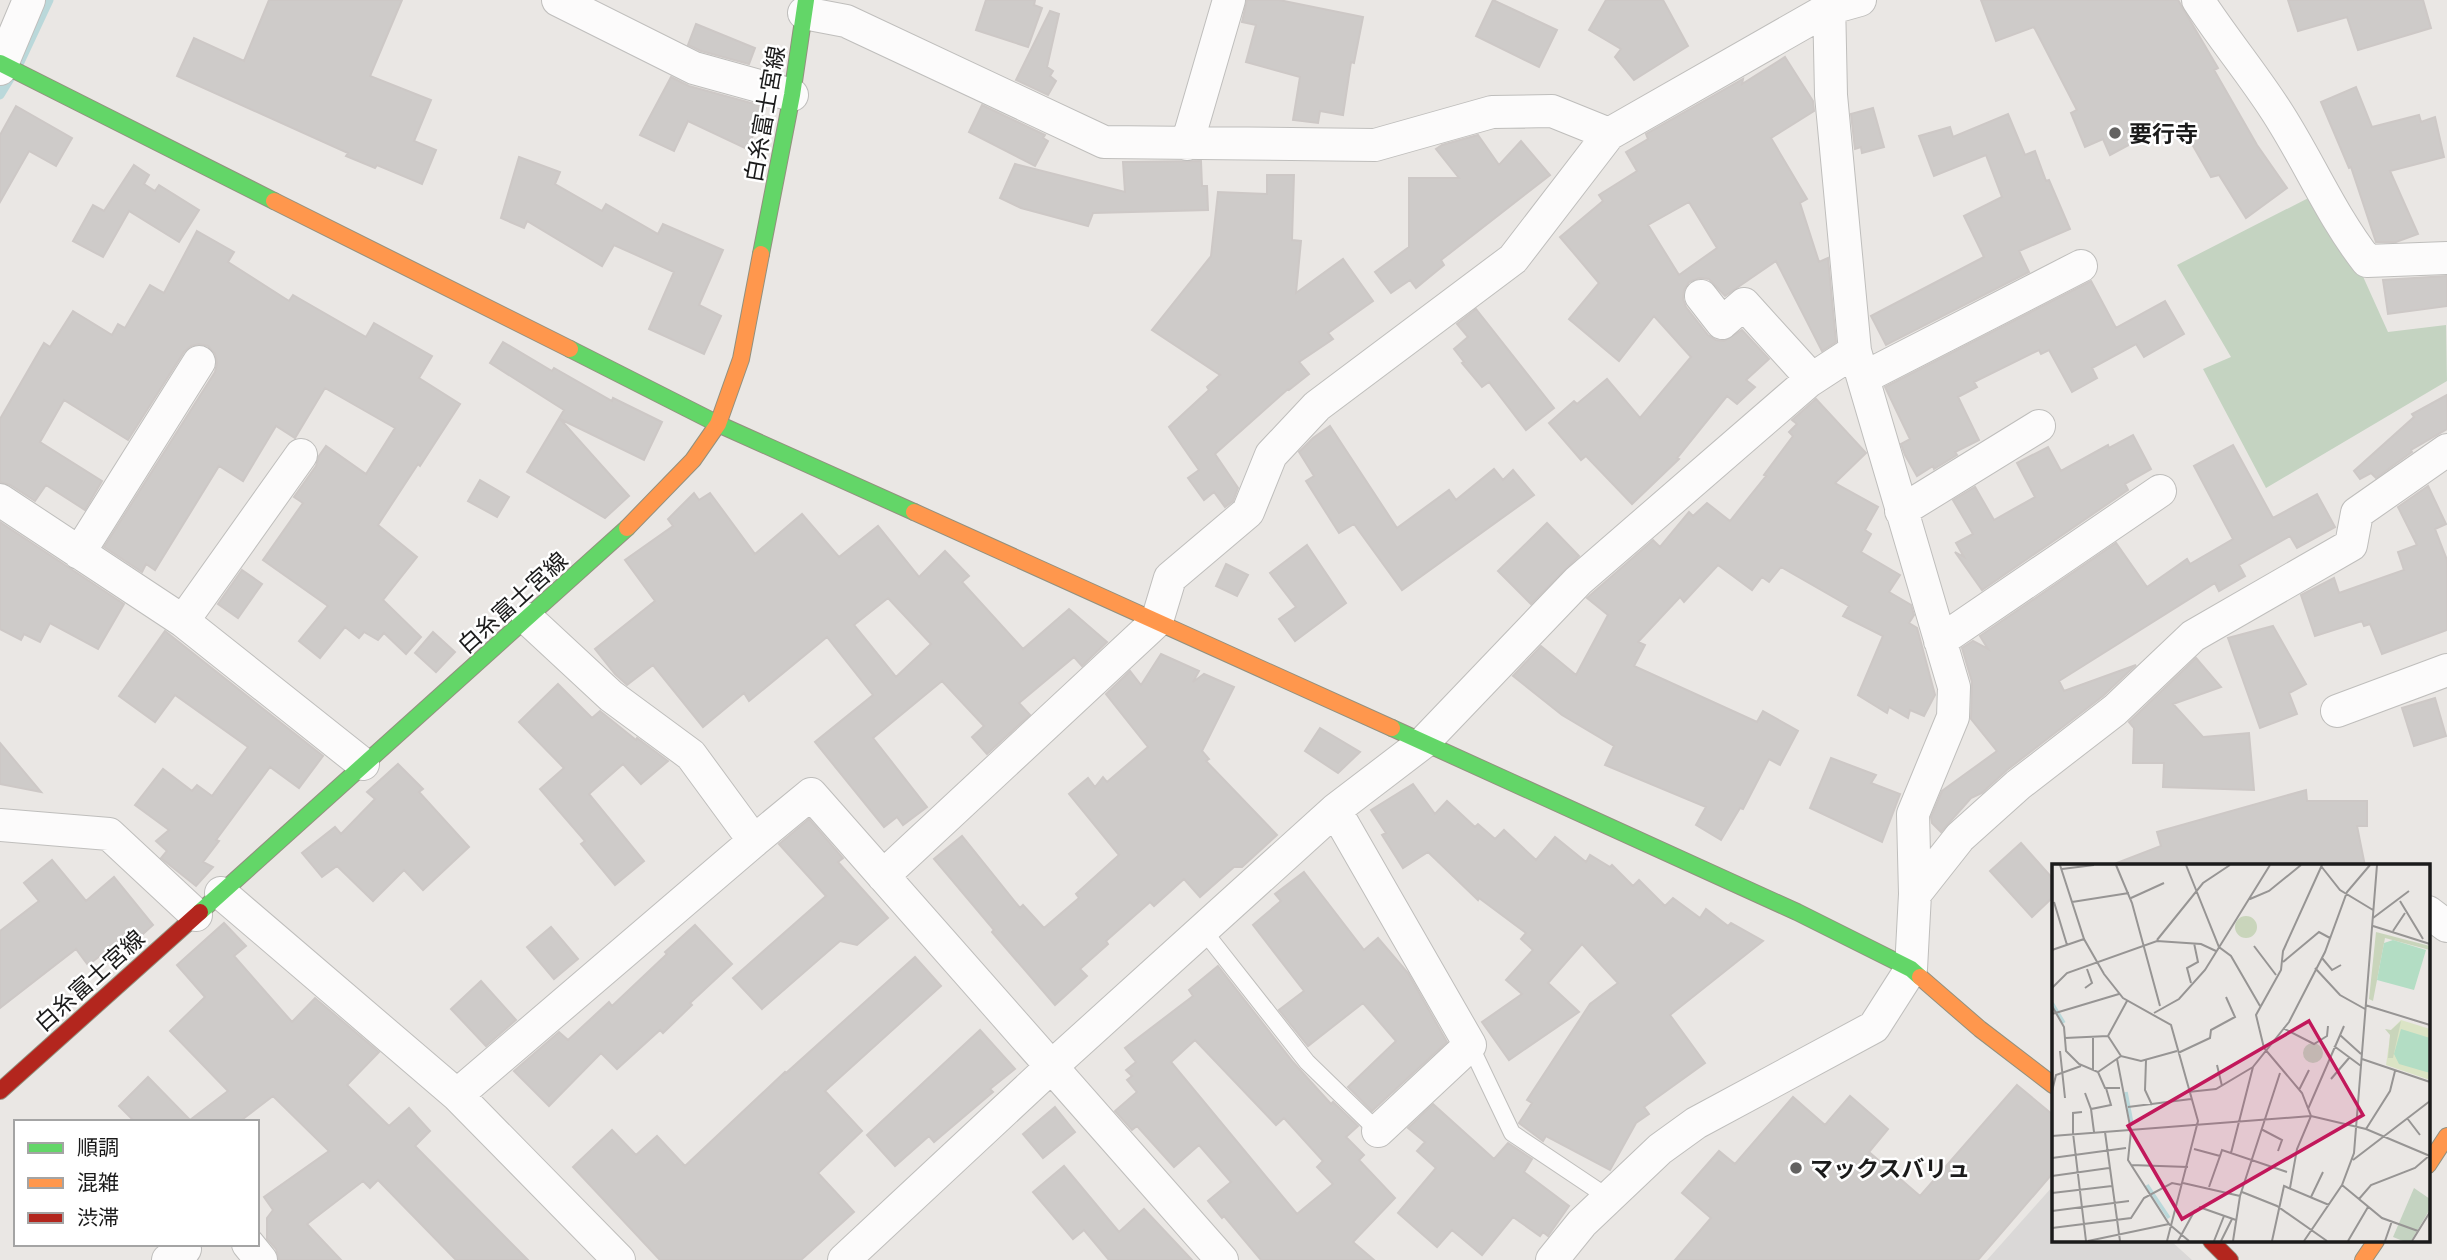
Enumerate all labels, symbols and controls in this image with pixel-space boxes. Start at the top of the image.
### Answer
street label: 白糸富士宮線 [738,44,790,184]
place label: 要行寺 [2129,119,2198,147]
marker: 要行寺 [2107,125,2123,141]
street label: 白糸富士宮線 [451,545,573,659]
inset map [2052,864,2430,1242]
street label: 白糸富士宮線 [28,923,150,1037]
legend [14,1120,259,1246]
text: 順調 [77,1134,119,1159]
place label: マックスバリュ [1810,1154,1970,1182]
marker: マックスバリュ [1788,1160,1804,1176]
text: 混雑 [77,1169,119,1194]
text: 渋滞 [77,1204,119,1229]

